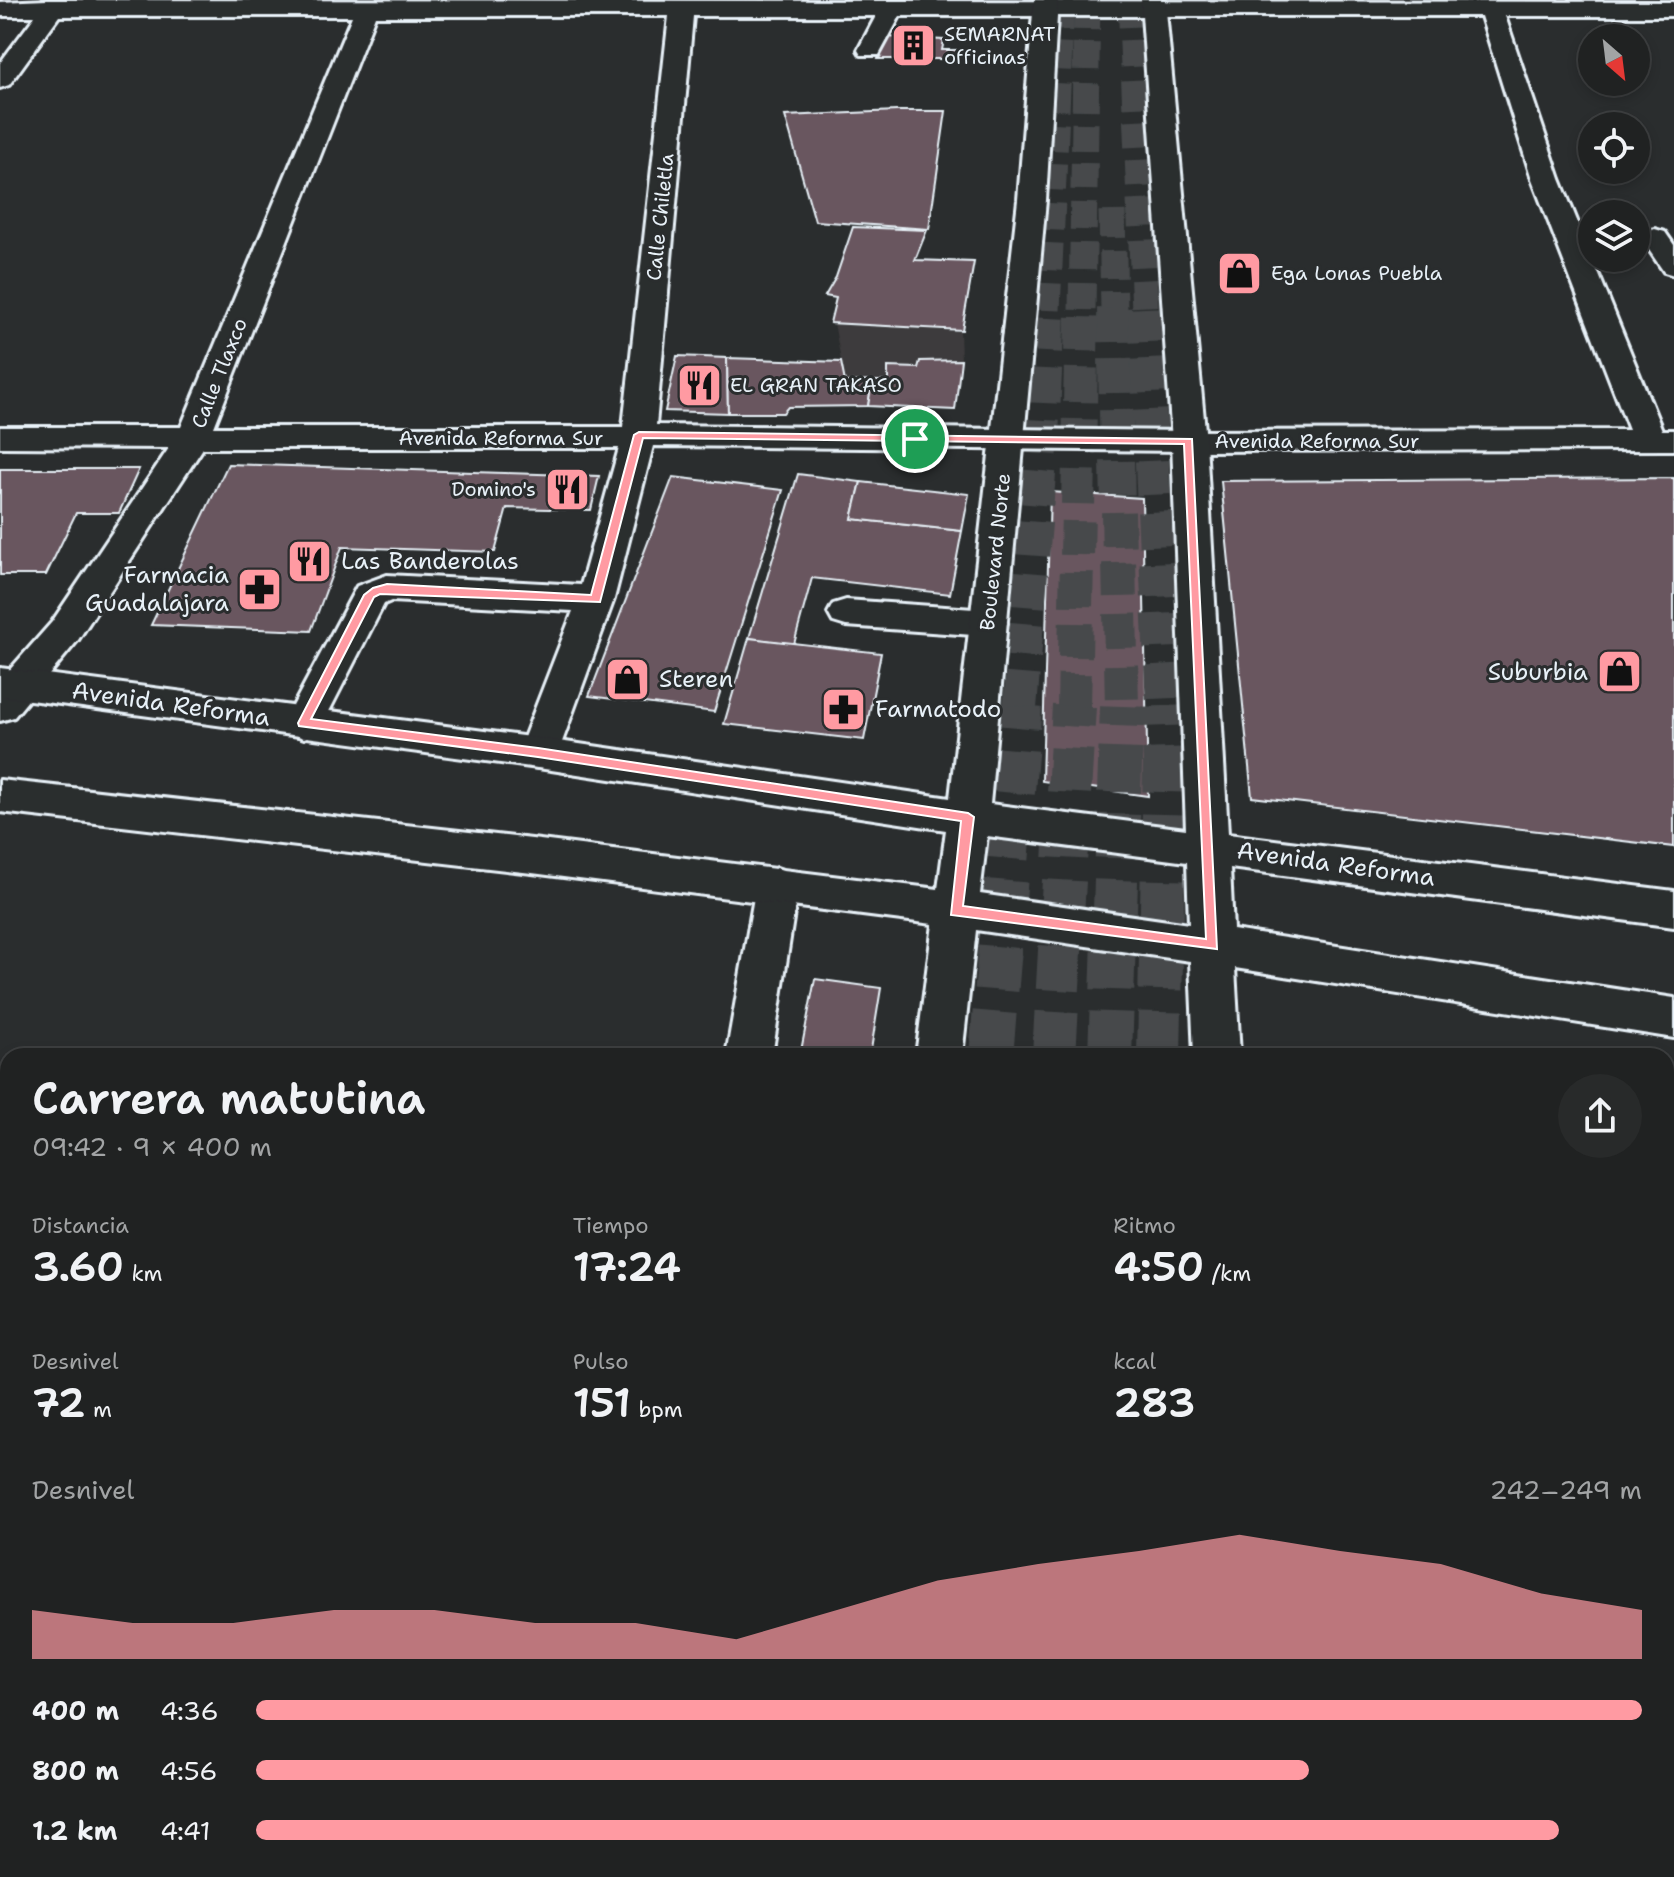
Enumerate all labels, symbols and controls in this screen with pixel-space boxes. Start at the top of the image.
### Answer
building icon: SEMARNAT officinas [889,21,937,69]
place label: SEMARNAT officinas [944,21,1055,70]
north arrow [1578,24,1650,96]
map controls [1578,24,1650,272]
button: locate [1578,112,1650,184]
street label: Calle Chiletla [640,151,680,282]
button: layers [1578,200,1650,272]
shop icon: Ega Lonas Puebla [1216,249,1264,297]
place label: Ega Lonas Puebla [1271,260,1443,286]
street label: Calle Tlaxco [185,314,253,432]
restaurant icon: EL GRAN TAKASO [675,361,723,409]
place label: EL GRAN TAKASO [730,372,902,398]
pin [881,405,949,473]
icon: arrive [893,417,937,461]
street label: Avenida Reforma Sur [399,425,603,451]
street label: Avenida Reforma Sur [1215,428,1419,454]
restaurant icon: Domino's [543,465,591,513]
street label: Boulevard Norte [974,472,1016,632]
place label: Domino's [451,476,536,502]
restaurant icon: Las Banderolas [286,537,334,585]
place label: Las Banderolas [341,545,519,577]
place label: Farmacia Guadalajara [85,559,229,619]
pharmacy icon: Farmacia Guadalajara [236,565,284,613]
shop icon: Suburbia [1595,648,1643,696]
shop icon: Steren [604,655,652,703]
place label: Suburbia [1488,656,1588,688]
place label: Steren [659,663,733,695]
street label: Avenida Reforma [70,674,272,734]
pharmacy icon: Farmatodo [820,685,868,733]
place label: Farmatodo [875,693,1001,725]
street label: Avenida Reforma [1235,834,1437,894]
text: Carrera matutina [32,1069,425,1128]
button: share [1558,1074,1642,1158]
text: 09:42 · 9 × 400 m [32,1129,272,1164]
text: Distancia [32,1211,129,1240]
text: Tiempo [573,1211,649,1240]
text: Ritmo [1113,1211,1176,1240]
text: 3.60 [32,1240,124,1294]
text: 17:24 [573,1240,681,1294]
text: 4:50 [1113,1240,1204,1294]
text: km [124,1259,163,1288]
text: /km [1204,1259,1251,1288]
text: Desnivel [32,1347,119,1376]
text: Pulso [573,1347,628,1376]
text: kcal [1113,1347,1156,1376]
text: 72 [32,1376,86,1430]
text: 151 [573,1376,631,1430]
text: 283 [1113,1376,1196,1430]
text: m [86,1395,112,1424]
text: bpm [631,1395,683,1424]
text: Desnivel [32,1472,134,1507]
text: 242–249 m [1490,1472,1642,1507]
text: 400 m [32,1693,119,1728]
text: 4:36 [160,1693,219,1728]
text: 800 m [32,1753,119,1788]
text: 4:56 [160,1753,217,1788]
text: 1.2 km [32,1813,117,1848]
text: 4:41 [160,1813,211,1848]

